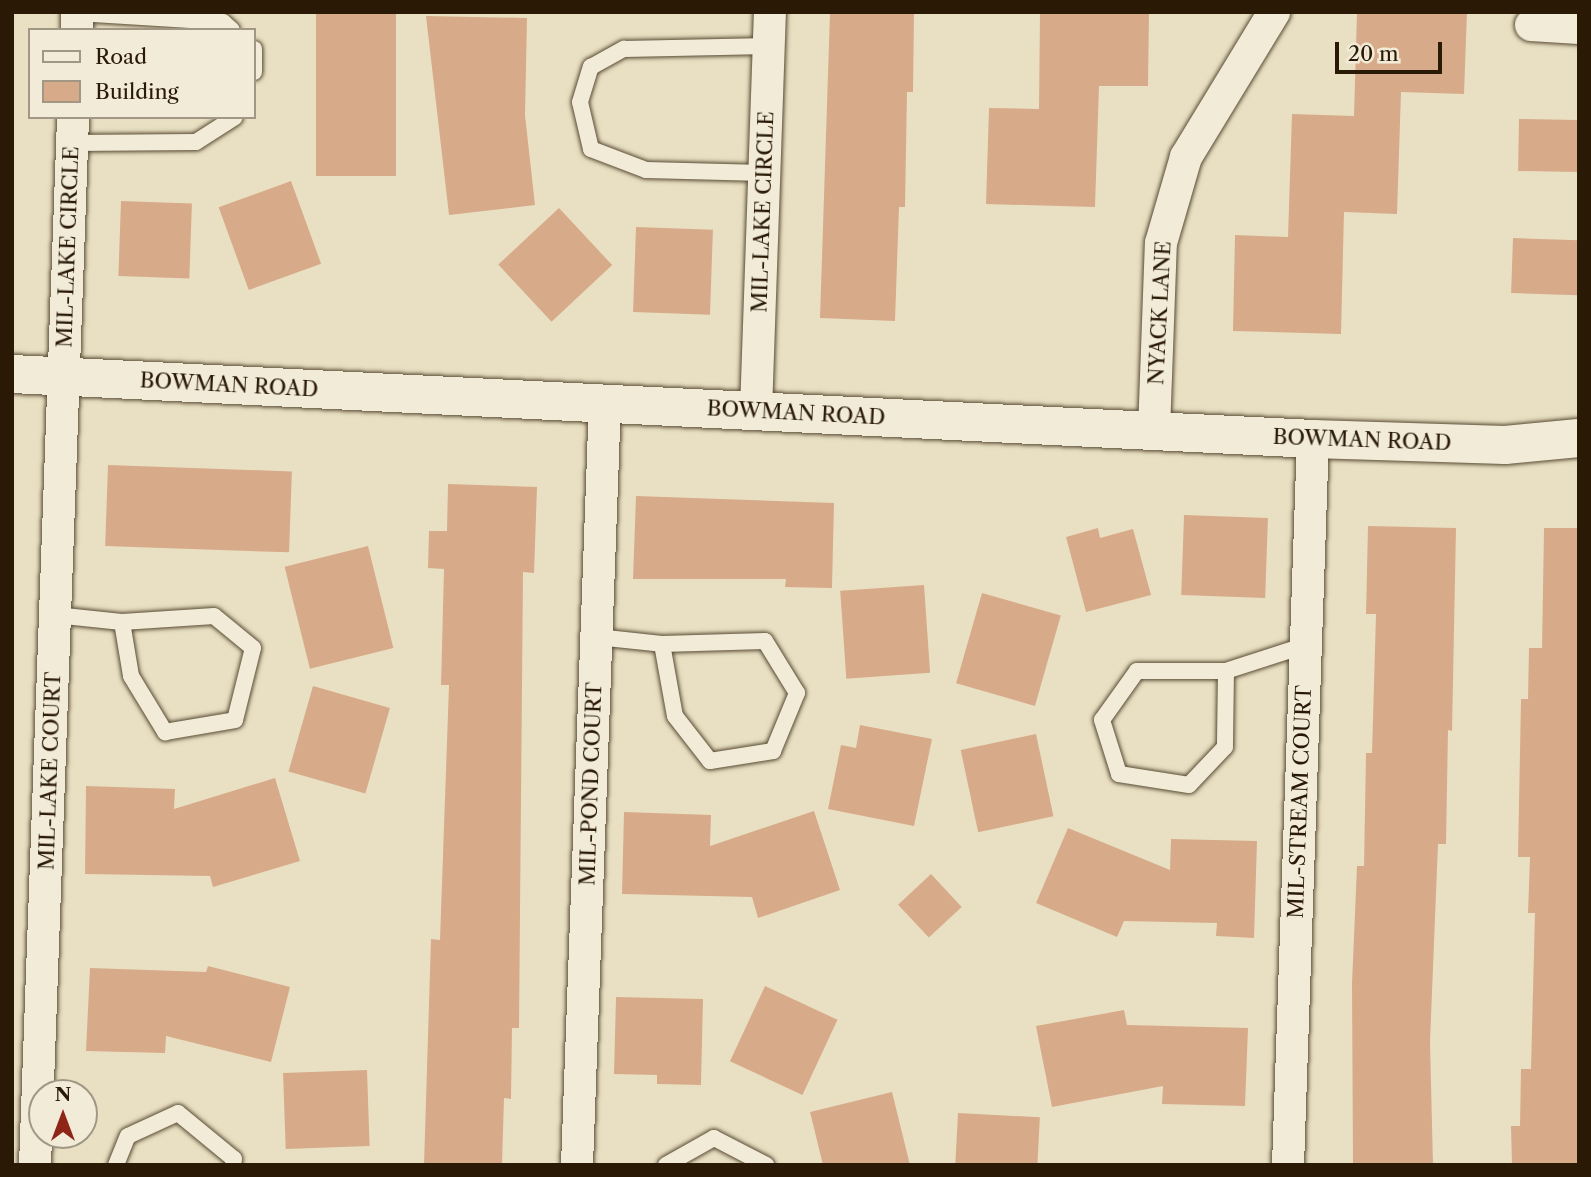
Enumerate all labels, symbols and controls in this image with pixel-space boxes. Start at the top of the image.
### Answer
legend [28,28,256,119]
scale bar [1339,28,1446,72]
text: 20 m [1348,41,1399,66]
text: Road [95,44,147,69]
text: Building [95,79,179,104]
street label: MIL-LAKE CIRCLE [747,111,779,313]
street label: MIL-LAKE CIRCLE [52,146,84,348]
street label: NYACK LANE [1144,240,1176,386]
street label: BOWMAN ROAD [139,368,319,402]
street label: BOWMAN ROAD [706,396,886,430]
street label: BOWMAN ROAD [1272,424,1452,456]
street label: MIL-LAKE COURT [34,671,66,871]
street label: MIL-POND COURT [575,682,607,886]
street label: MIL-STREAM COURT [1283,685,1317,919]
north arrow [28,1079,98,1149]
text: N [55,1083,71,1106]

